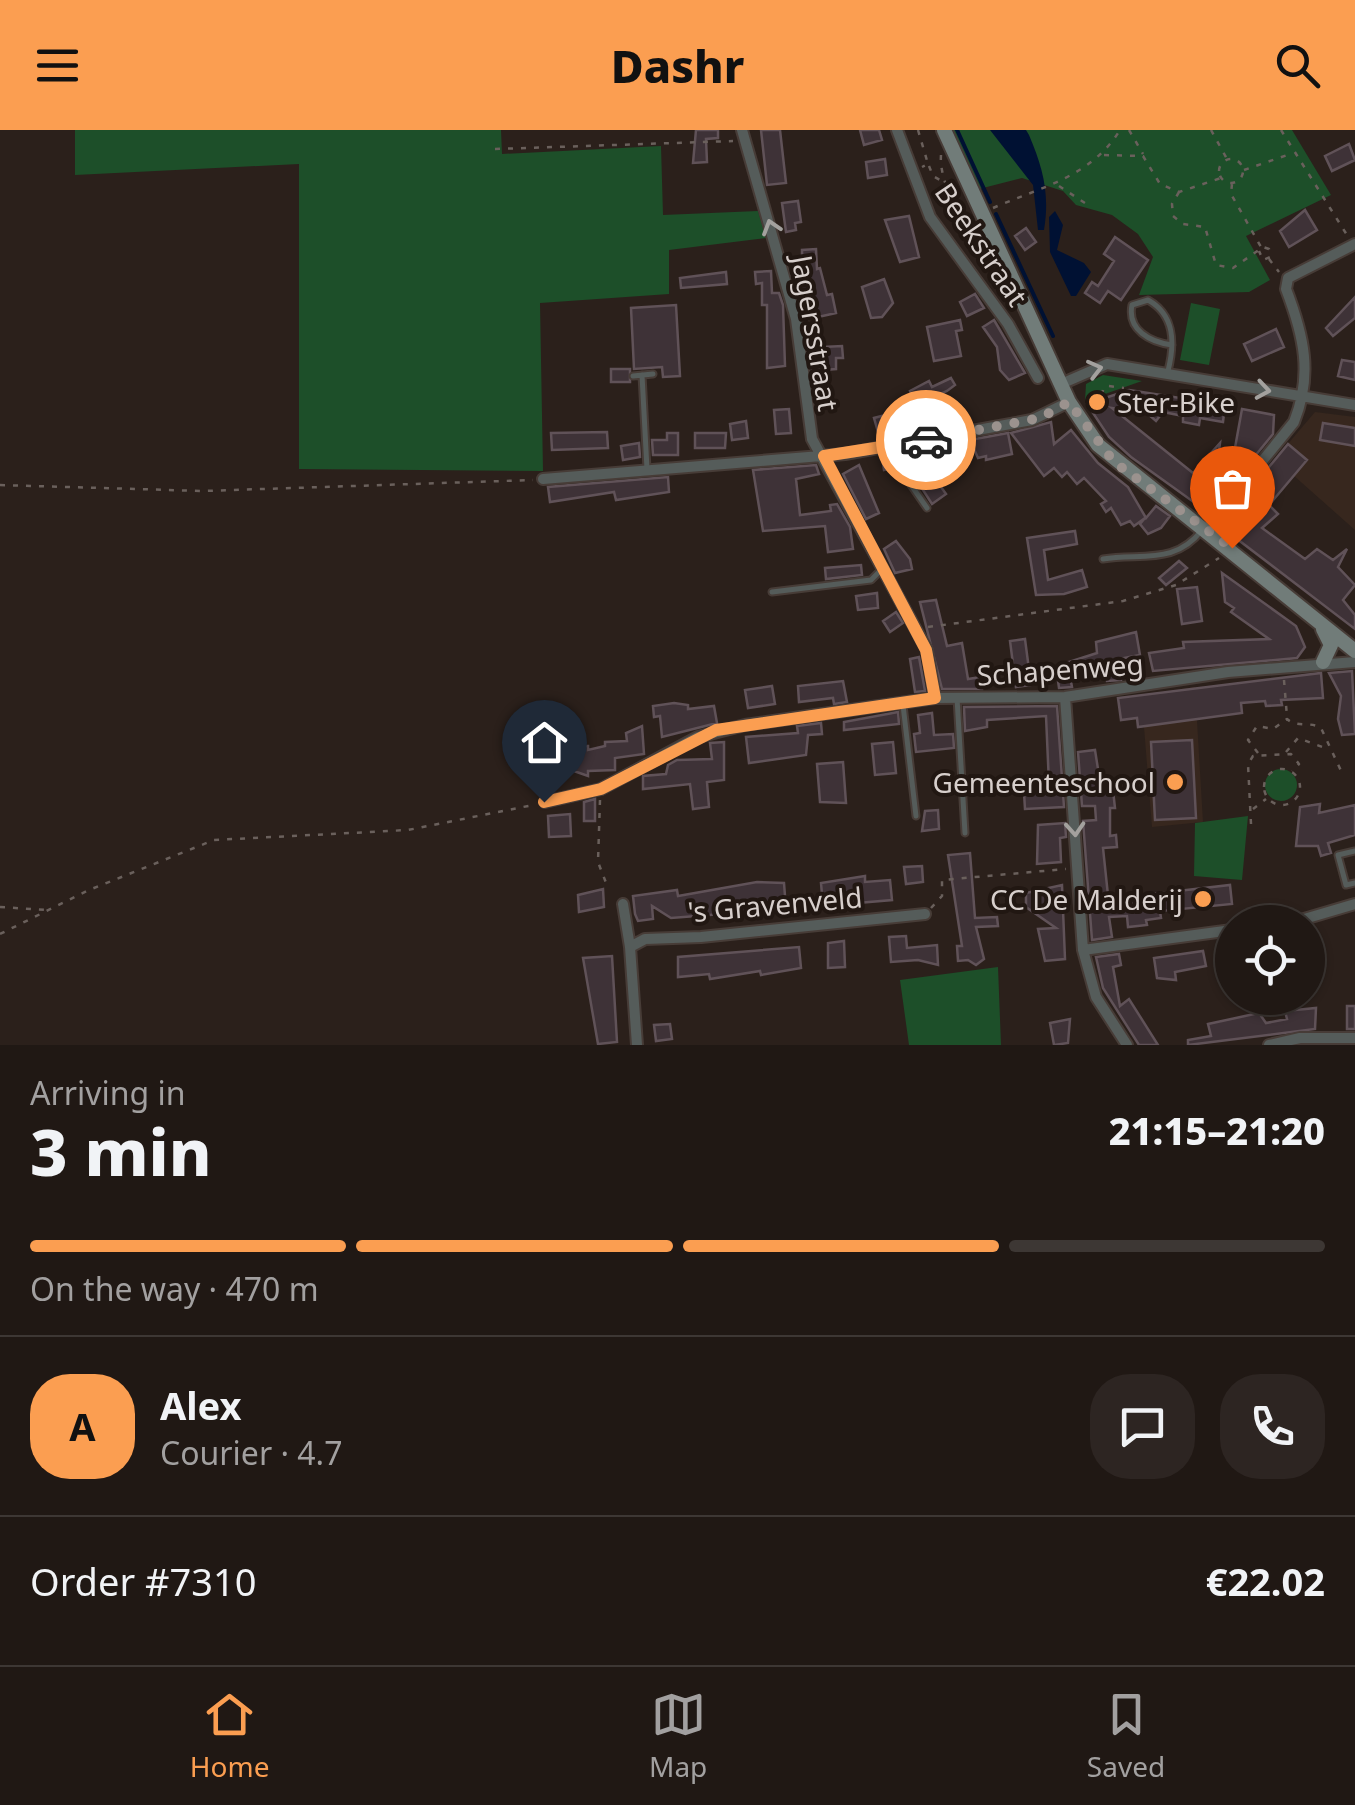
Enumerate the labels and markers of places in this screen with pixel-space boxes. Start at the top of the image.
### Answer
place label: Ster-Bike [1117,383,1235,421]
marker: Ster-Bike [1086,391,1108,413]
pin [1190,446,1275,549]
pin [502,700,587,803]
place label: Gemeenteschool [933,763,1155,801]
marker: Gemeenteschool [1164,771,1186,793]
place label: CC De Malderij [990,880,1183,918]
marker: CC De Malderij [1192,888,1214,910]

